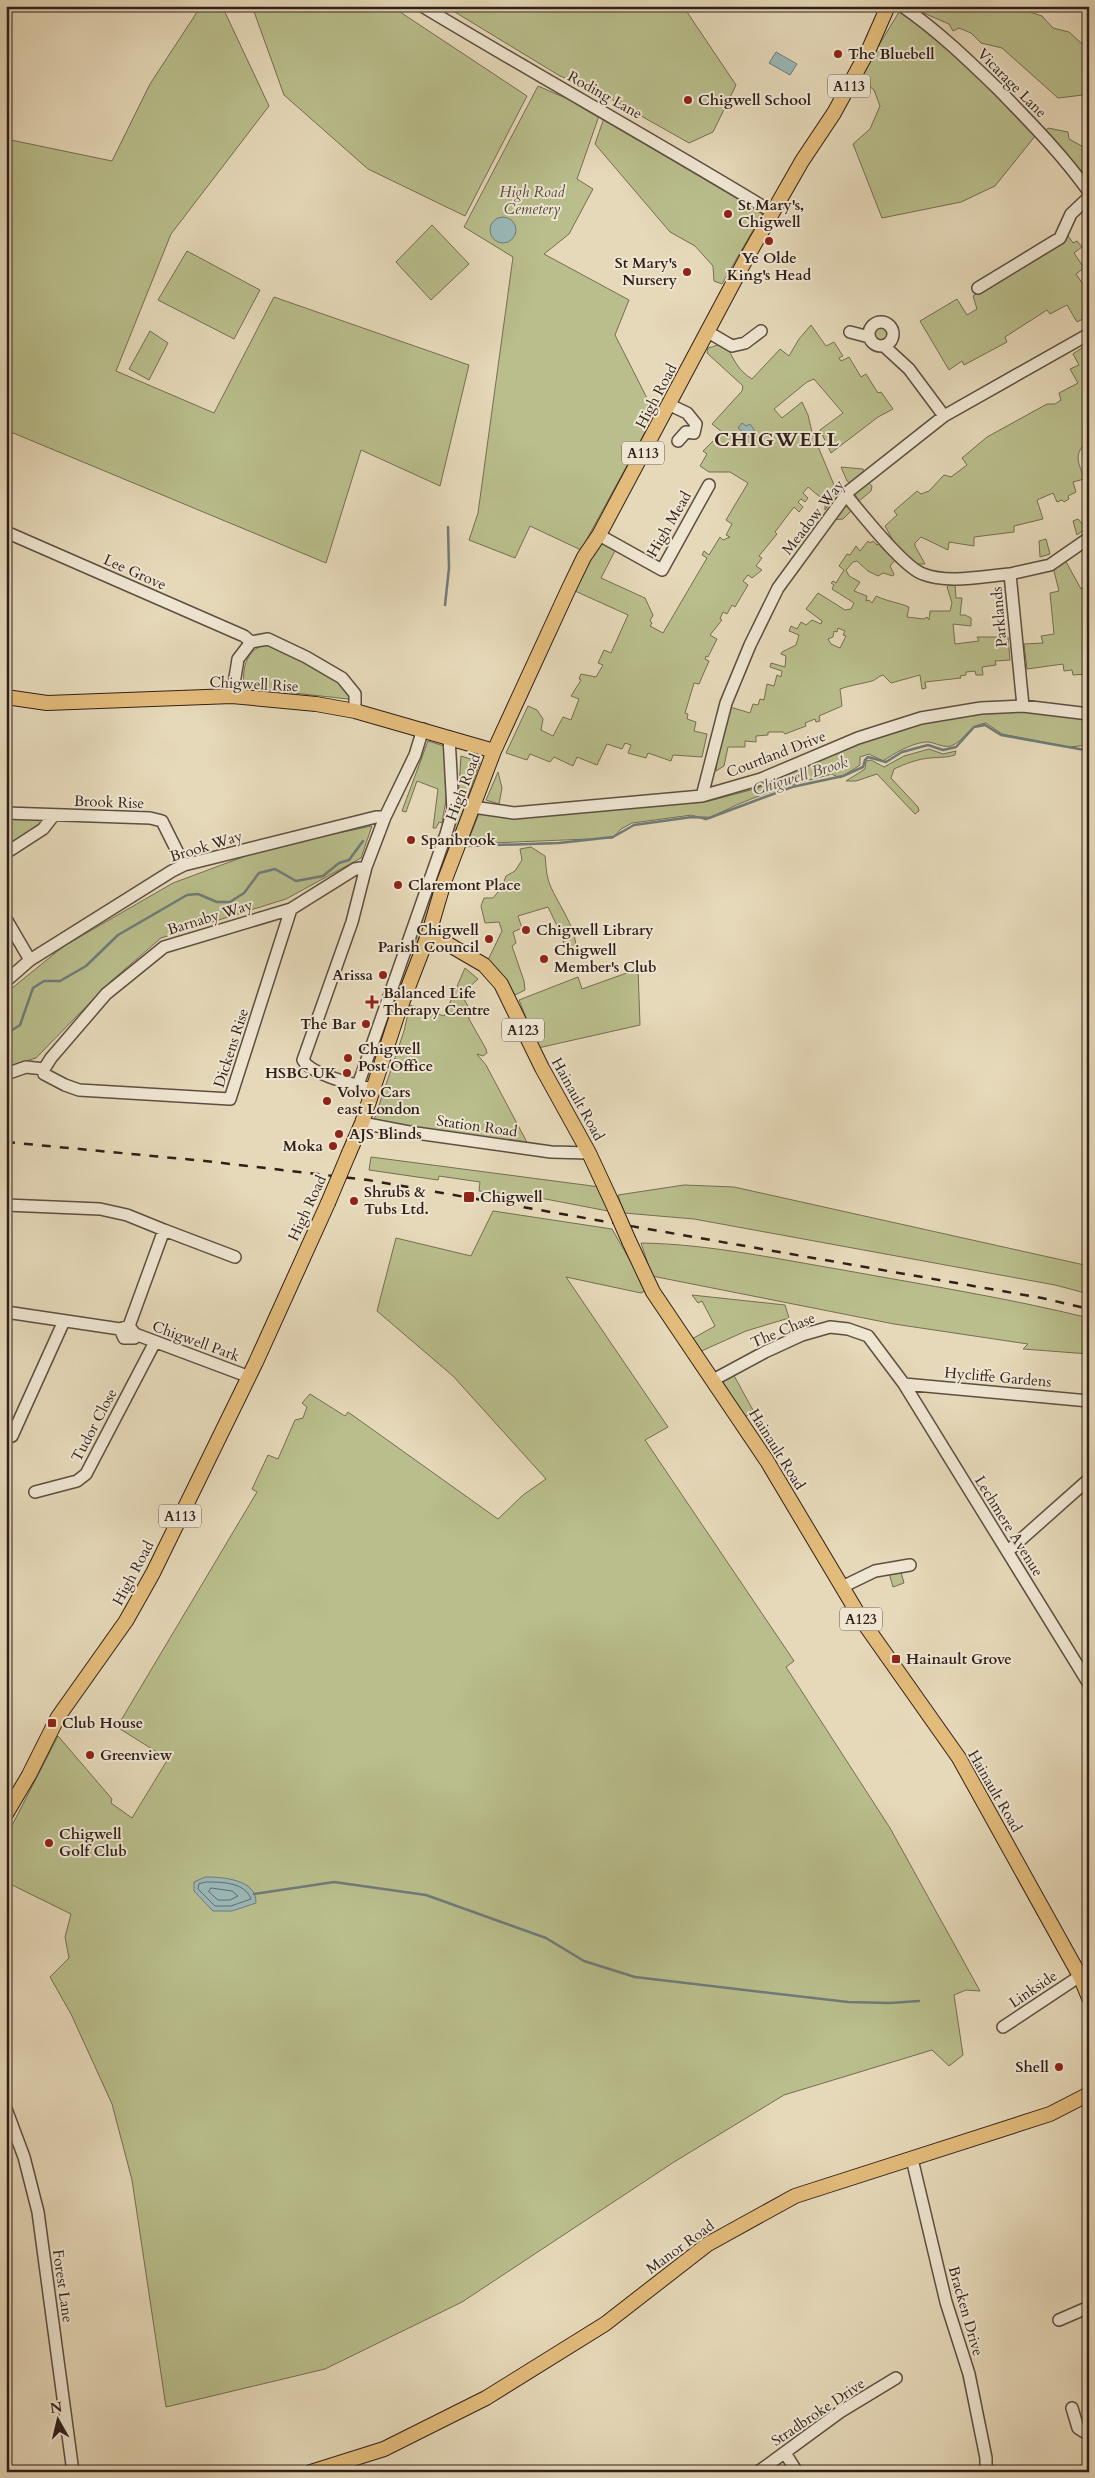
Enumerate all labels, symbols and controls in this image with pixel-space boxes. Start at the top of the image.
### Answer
place label: The Bluebell [848,44,935,64]
street label: Vicarage Lane [973,44,1051,122]
marker: The Bluebell [832,48,844,60]
street label: Roding Lane [564,66,646,124]
road number: A113 [828,74,870,98]
place label: Chigwell School [698,90,812,110]
marker: Chigwell School [682,94,694,106]
park label: High Road Cemetery [499,182,565,219]
place label: St Mary's, Chigwell [738,195,804,232]
marker: St Mary's, Chigwell [722,208,734,220]
marker: Ye Olde King's Head [763,235,775,247]
place label: Ye Olde King's Head [727,248,812,285]
place label: St Mary's Nursery [615,253,677,290]
marker: St Mary's Nursery [681,266,693,278]
street label: High Road [631,360,681,432]
district label: CHIGWELL [714,426,840,453]
road number: A113 [622,442,664,464]
street label: Meadow Way [777,475,849,559]
street label: High Mead [642,487,696,561]
street label: Lee Grove [101,549,170,595]
street label: Parklands [986,586,1012,648]
street label: Chigwell Rise [209,672,299,696]
street label: Courtland Drive [723,726,829,782]
street label: High Road [441,751,485,823]
water label: Chigwell Brook [750,751,851,801]
street label: Brook Rise [73,791,145,813]
street label: Brook Way [167,825,245,867]
place label: Spanbrook [421,830,497,850]
marker: Spanbrook [405,834,417,846]
place label: Claremont Place [408,875,521,895]
marker: Claremont Place [392,879,404,891]
street label: Barnaby Way [165,895,255,939]
place label: Chigwell Parish Council [378,920,480,957]
place label: Chigwell Library [536,920,654,940]
marker: Chigwell Library [520,924,532,936]
marker: Chigwell Parish Council [483,933,495,945]
place label: Chigwell Member's Club [554,940,657,977]
marker: Chigwell Member's Club [538,953,550,965]
place label: Arissa [332,965,374,985]
marker: Arissa [377,969,389,981]
place label: Balanced Life Therapy Centre [383,983,490,1020]
marker: Balanced Life Therapy Centre [365,995,379,1009]
street label: Dickens Rise [209,1006,253,1090]
place label: The Bar [300,1014,357,1034]
marker: The Bar [360,1018,372,1030]
road number: A123 [502,1018,544,1042]
place label: Chigwell Post Office [358,1039,433,1076]
marker: Chigwell Post Office [342,1052,354,1064]
street label: Hainault Road [547,1054,609,1144]
place label: HSBC UK [265,1063,338,1083]
marker: HSBC UK [341,1067,353,1079]
place label: Volvo Cars east London [337,1082,421,1119]
marker: Volvo Cars east London [321,1095,333,1107]
street label: Station Road [435,1110,519,1142]
place label: AJS Blinds [349,1124,422,1144]
marker: AJS Blinds [333,1128,345,1140]
place label: Moka [283,1136,324,1156]
marker: Moka [327,1140,339,1152]
street label: High Road [283,1172,331,1244]
place label: Shrubs & Tubs Ltd. [364,1182,429,1219]
place label: Chigwell [480,1187,543,1207]
marker: Chigwell [462,1190,476,1204]
marker: Shrubs & Tubs Ltd. [348,1195,360,1207]
street label: The Chase [748,1307,818,1353]
street label: Chigwell Park [150,1316,242,1366]
street label: Hycliffe Gardens [944,1362,1052,1392]
street label: Tudor Close [66,1385,122,1465]
street label: Hainault Road [744,1405,810,1493]
street label: Lechmere Avenue [970,1472,1048,1580]
road number: A113 [159,1504,201,1528]
street label: High Road [108,1537,158,1609]
road number: A123 [840,1608,882,1630]
place label: Hainault Grove [906,1649,1012,1669]
marker: Hainault Grove [890,1653,902,1665]
place label: Club House [62,1713,143,1733]
marker: Club House [46,1717,58,1729]
place label: Greenview [100,1745,173,1765]
street label: Hainault Road [963,1746,1027,1836]
marker: Greenview [84,1749,96,1761]
place label: Chigwell Golf Club [59,1824,127,1861]
marker: Chigwell Golf Club [43,1837,55,1849]
street label: Linkside [1005,1966,1061,2012]
place label: Shell [1016,2057,1050,2077]
marker: Shell [1053,2061,1065,2073]
street label: Manor Road [642,2215,718,2279]
street label: Forest Lane [48,2248,78,2324]
street label: Bracken Drive [944,2264,988,2358]
street label: Stradbroke Drive [767,2373,869,2451]
north arrow [32,2396,82,2446]
text: N [49,2397,64,2418]

